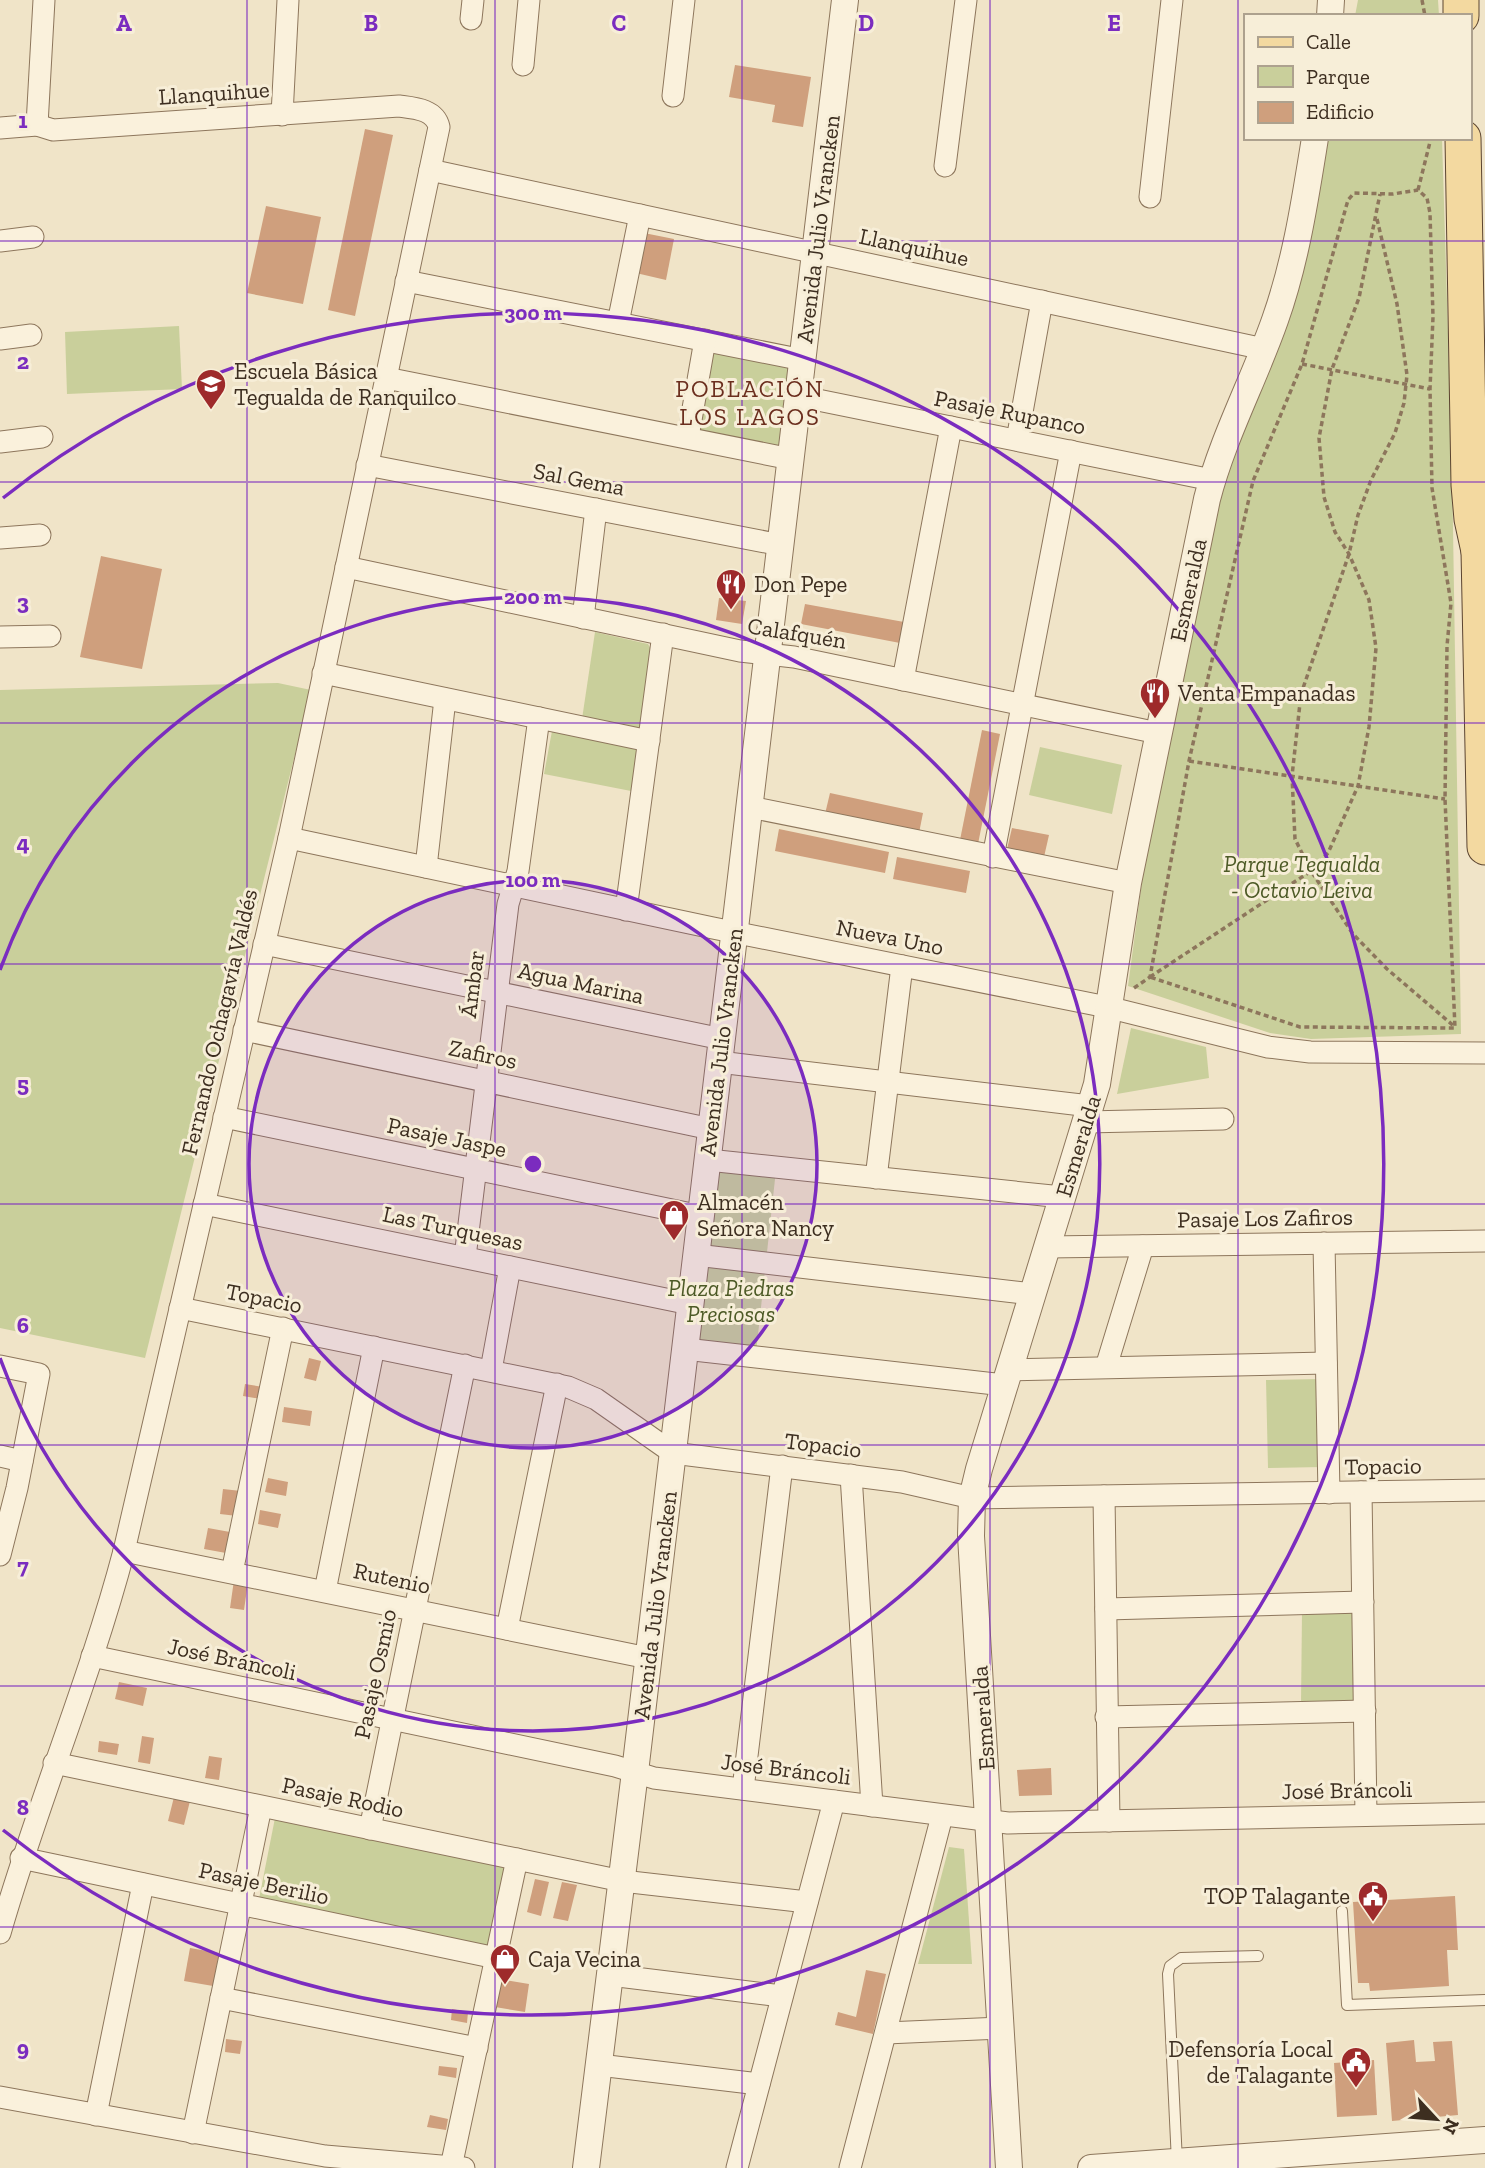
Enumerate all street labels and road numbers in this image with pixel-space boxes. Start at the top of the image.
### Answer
street label: Llanquihue [158,75,270,111]
street label: Avenida Julio Vrancken [790,113,846,345]
street label: Llanquihue [857,222,971,272]
street label: Pasaje Rupanco [932,384,1088,440]
street label: Sal Gema [531,456,627,502]
street label: Esmeralda [1163,536,1213,644]
street label: Calafquén [746,611,848,655]
street label: Fernando Ochagavía Valdés [175,886,263,1158]
street label: Nueva Uno [834,913,946,961]
street label: Avenida Julio Vrancken [693,926,749,1158]
street label: Ámbar [454,949,490,1019]
street label: Agua Marina [515,956,647,1010]
street label: Zafiros [446,1033,520,1075]
street label: Esmeralda [1049,1092,1107,1200]
street label: Pasaje Jaspe [385,1111,509,1163]
street label: Las Turquesas [380,1199,526,1257]
street label: Pasaje Los Zafiros [1177,1202,1353,1234]
street label: Topacio [223,1277,305,1319]
street label: Topacio [783,1426,863,1464]
street label: Topacio [1344,1451,1422,1481]
street label: Avenida Julio Vrancken [627,1489,683,1721]
street label: Rutenio [351,1556,433,1600]
street label: Pasaje Osmio [348,1606,402,1742]
street label: José Bráncoli [165,1632,299,1686]
street label: Esmeralda [965,1665,1001,1771]
street label: José Bráncoli [719,1747,853,1791]
street label: Pasaje Rodio [280,1770,406,1824]
street label: José Bráncoli [1281,1775,1413,1805]
street label: Pasaje Berilio [196,1856,332,1910]

